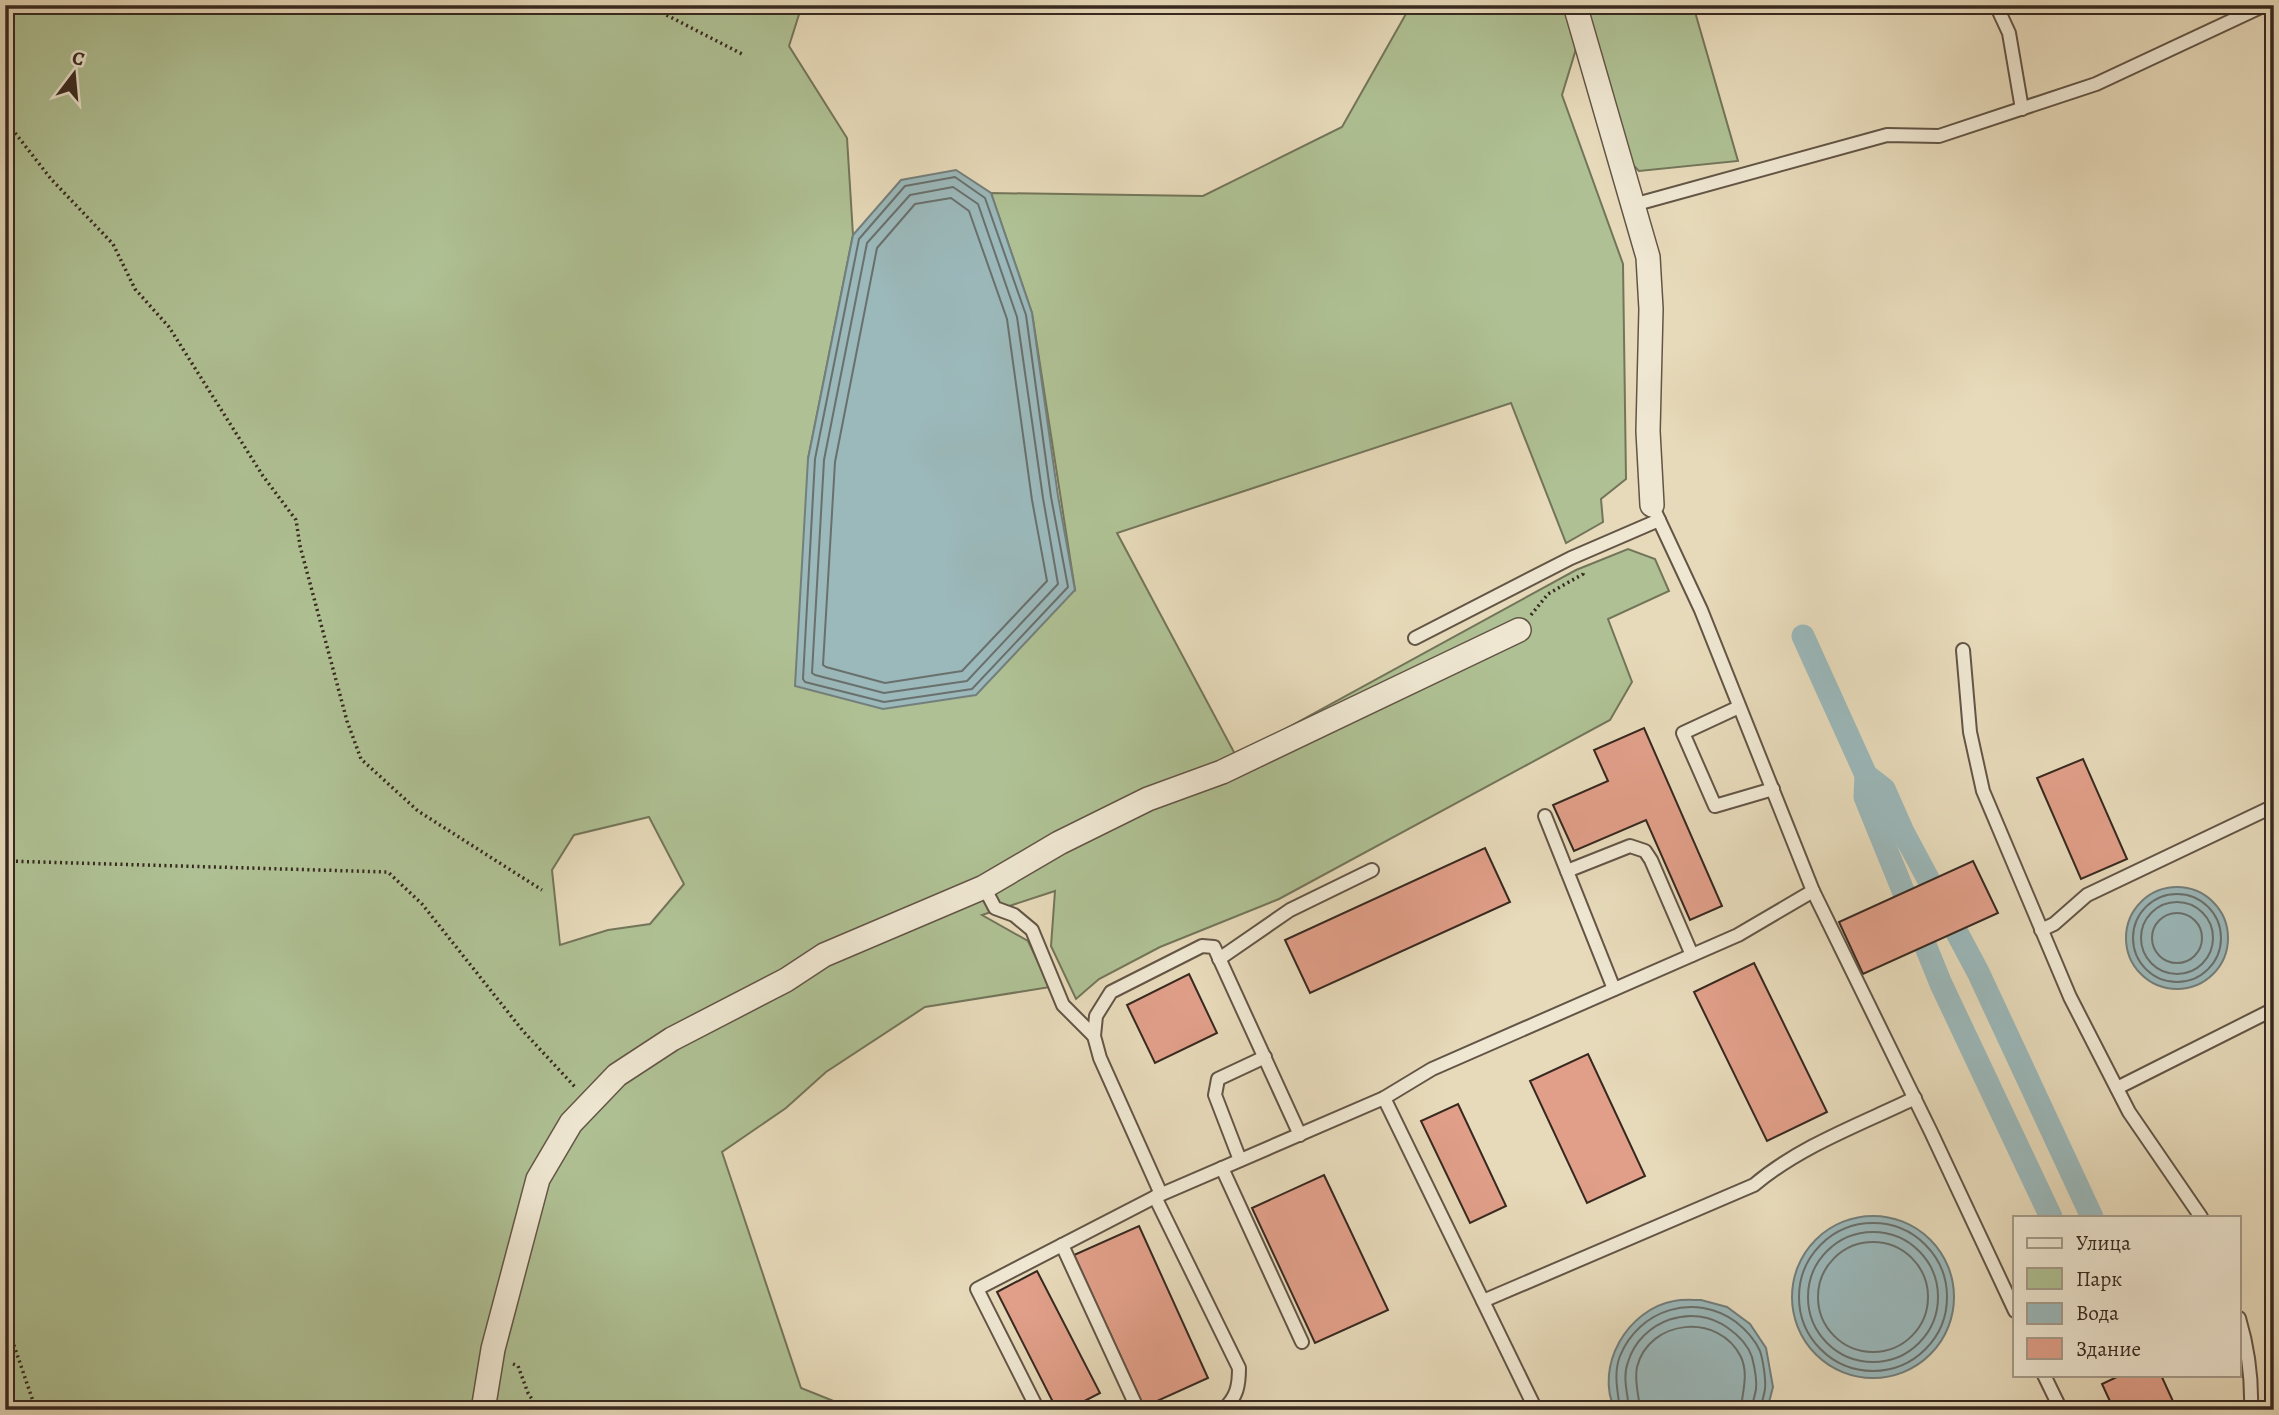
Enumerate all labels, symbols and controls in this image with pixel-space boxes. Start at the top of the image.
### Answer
north arrow [38,38,108,108]
text: С [69,45,88,73]
legend [2013,1216,2240,1376]
text: Улица [2076,1229,2131,1257]
text: Парк [2076,1265,2122,1293]
text: Вода [2076,1299,2119,1327]
text: Здание [2076,1335,2141,1363]

